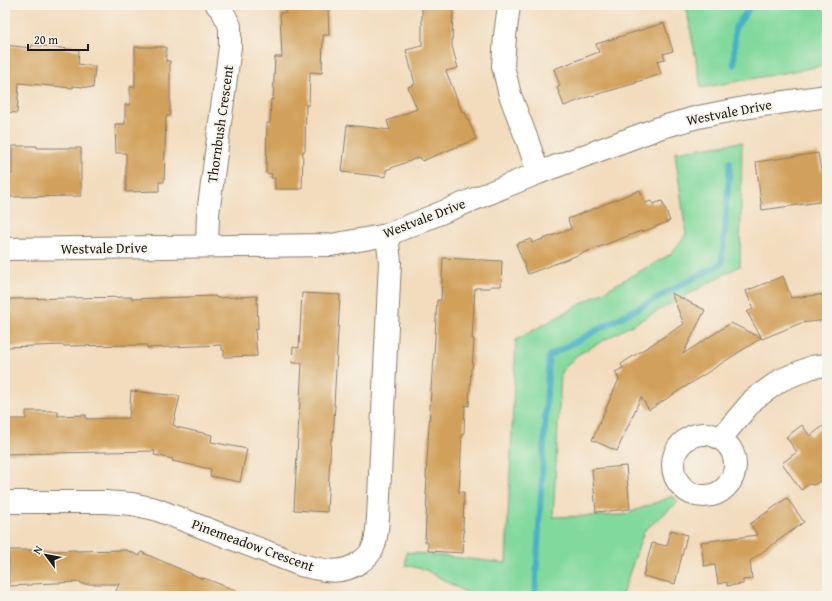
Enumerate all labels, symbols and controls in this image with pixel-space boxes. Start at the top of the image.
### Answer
scale bar [28,26,88,52]
text: 20 m [34,31,58,48]
street label: Thornbush Crescent [202,64,238,184]
street label: Westvale Drive [685,94,774,130]
street label: Westvale Drive [380,193,468,243]
street label: Westvale Drive [60,237,148,259]
street label: Pinemeadow Crescent [189,514,317,576]
north arrow [26,535,66,575]
text: N [29,542,47,557]

